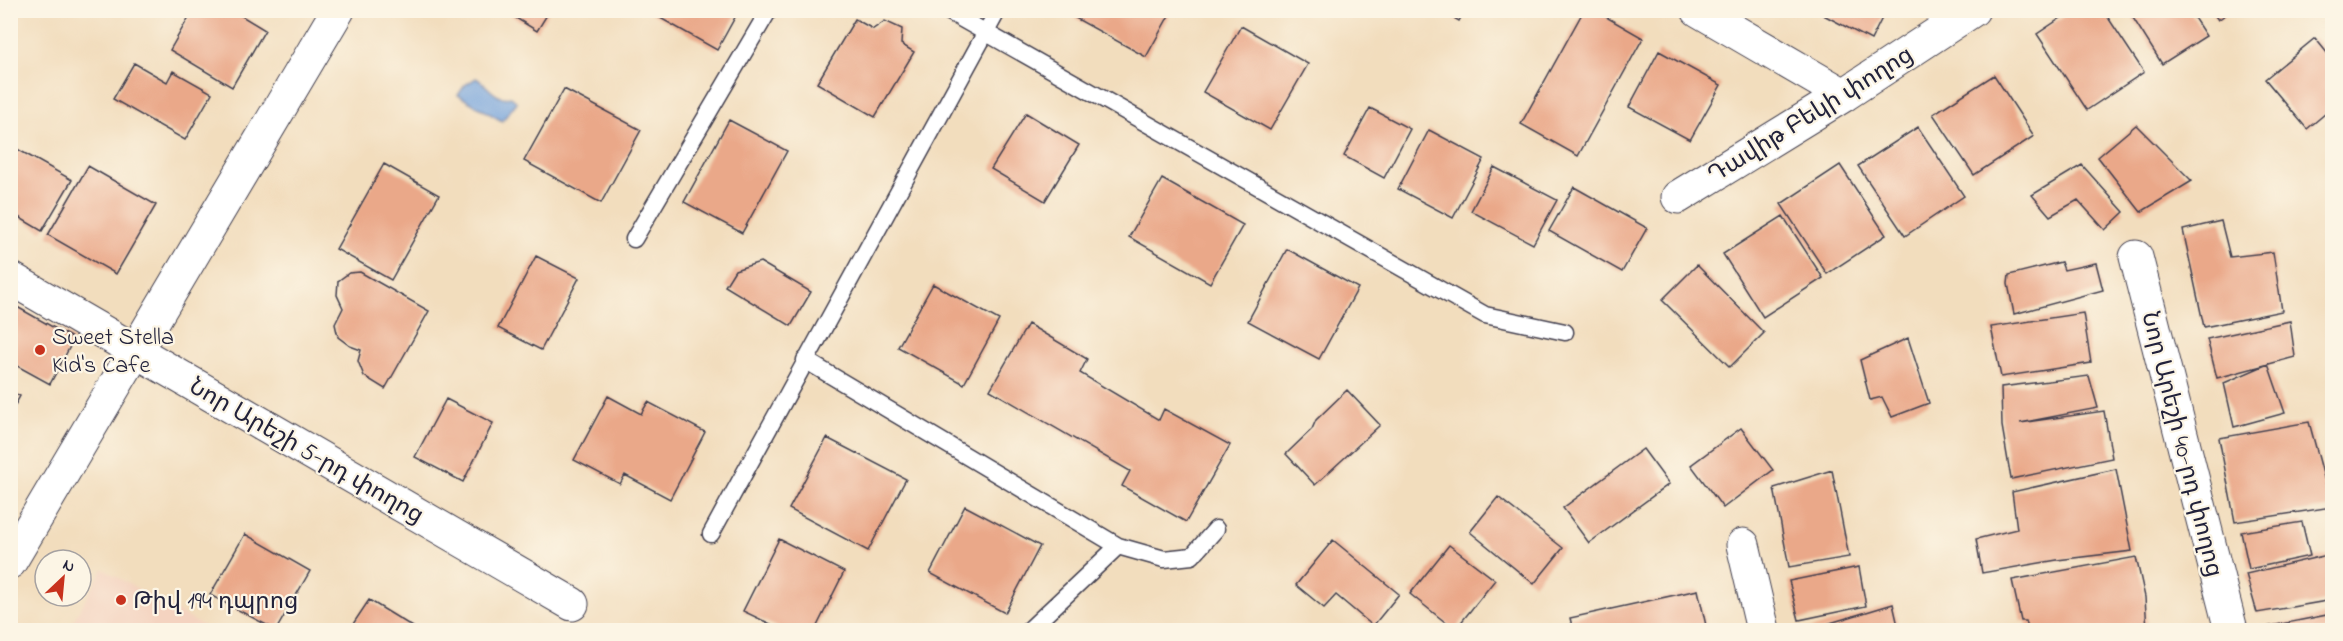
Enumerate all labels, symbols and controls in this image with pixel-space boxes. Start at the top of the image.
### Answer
street label: Դավիթ Բեկի փողոց [1702,39,1921,194]
street label: Նոր Արեշի 40-րդ փողոց [2131,308,2231,581]
place label: Sweet Stella Kid's Cafe [52,321,174,384]
marker: Sweet Stella Kid's Cafe [33,343,47,357]
street label: Նոր Արեշի 5-րդ փողոց [182,370,430,534]
north arrow [33,548,93,608]
text: N [59,553,79,580]
place label: Թիվ 194 դպրոց [133,585,298,620]
marker: Թիվ 194 դպրոց [114,593,128,607]

